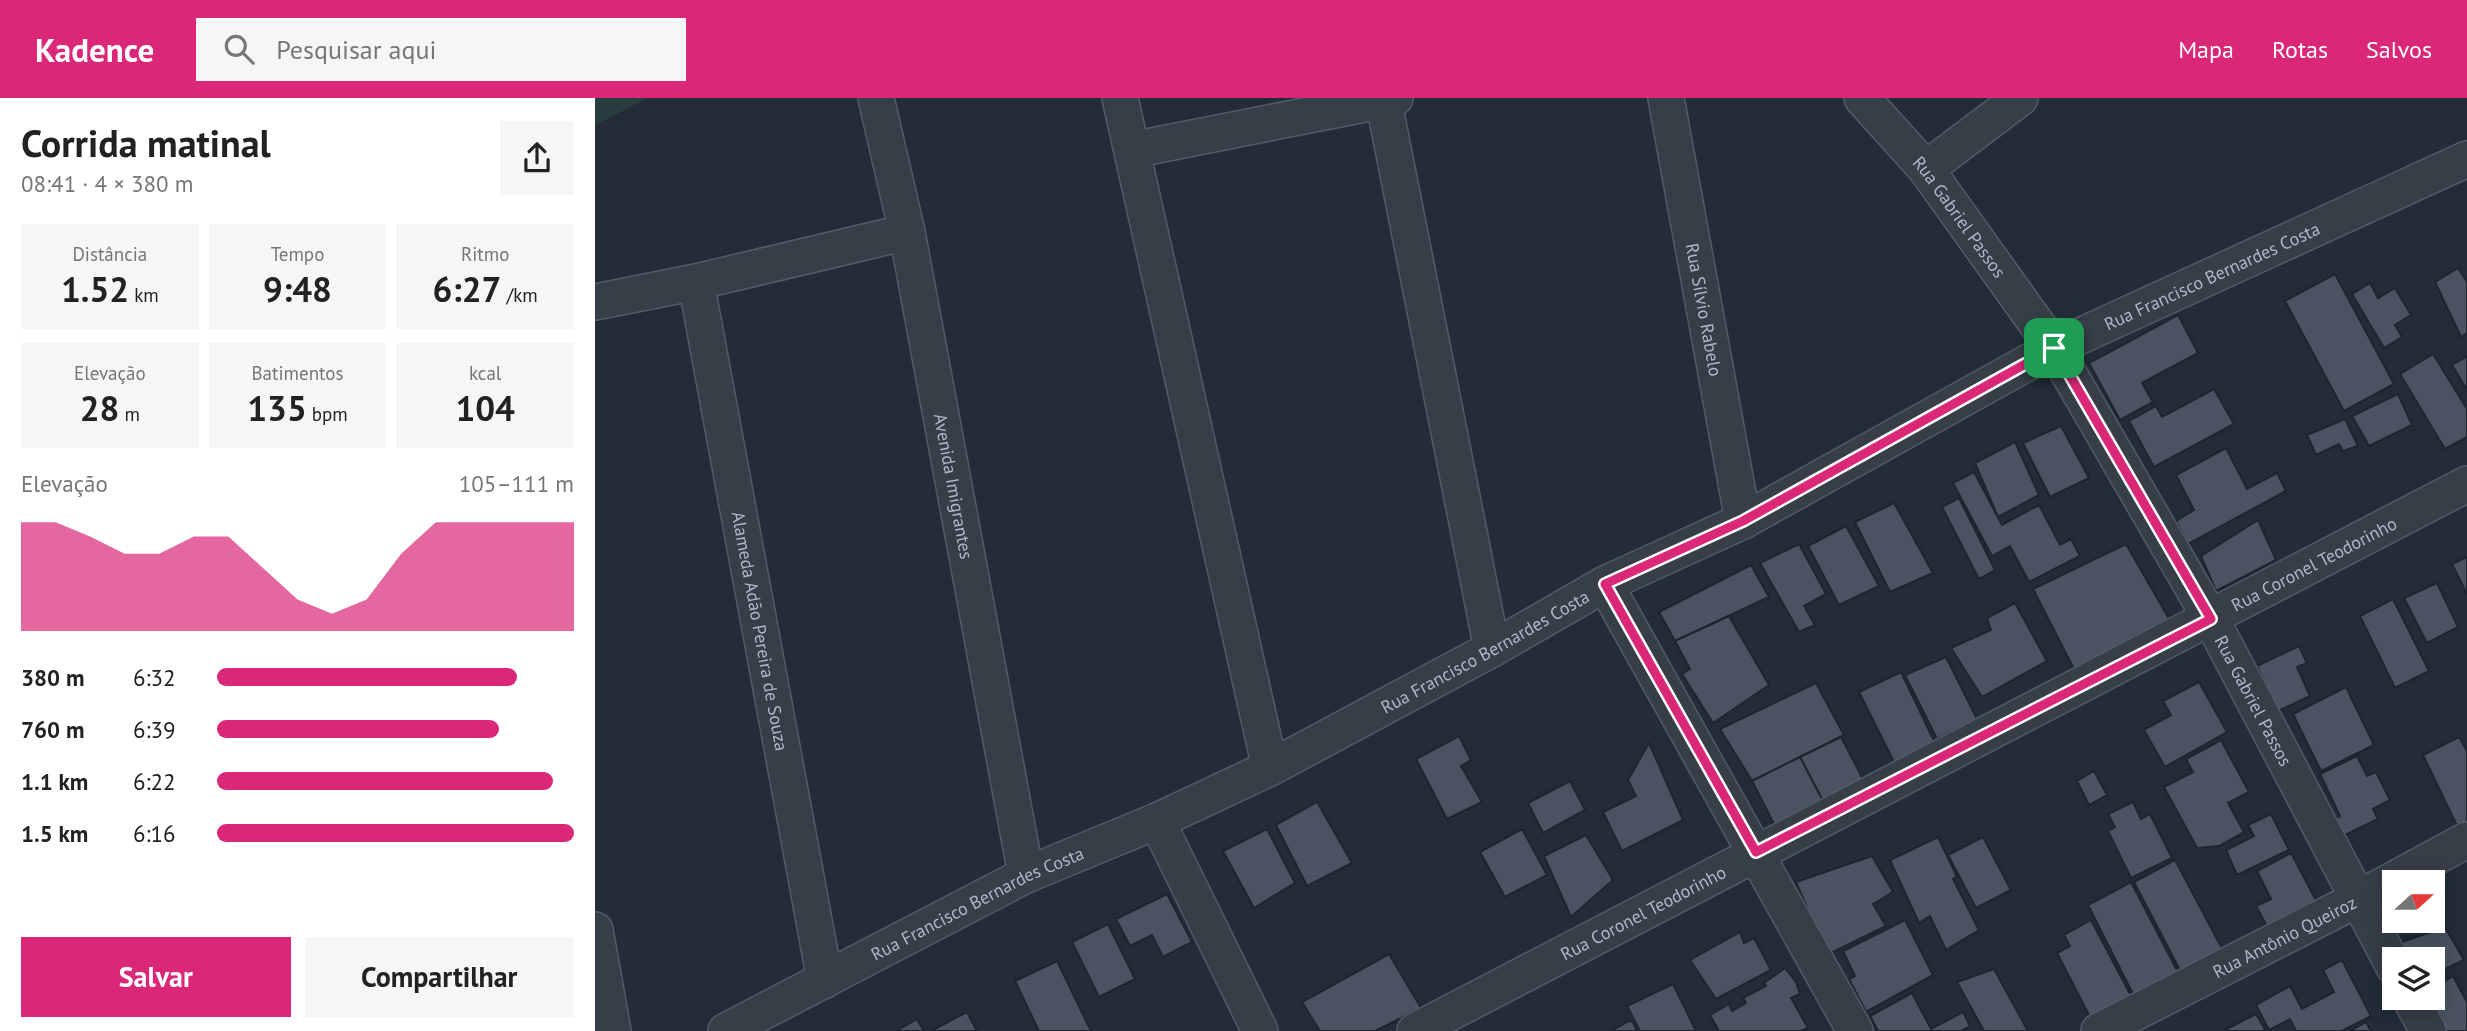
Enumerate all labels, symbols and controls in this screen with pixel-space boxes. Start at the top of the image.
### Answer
search box [196,18,686,81]
text: Kadence [35,28,154,71]
icon: search [220,30,258,68]
text: Pesquisar aqui [276,33,436,66]
text: Mapa [2178,34,2234,65]
text: Rotas [2272,34,2328,65]
text: Salvos [2366,34,2432,65]
text: Corrida matinal [21,118,271,167]
button: share [500,121,574,195]
street label: Rua Gabriel Passos [1908,151,2011,282]
text: 08:41 · 4 × 380 m [21,169,193,198]
street label: Rua Francisco Bernardes Costa [2100,216,2323,335]
street label: Rua Sílvio Rabelo [1681,241,1728,378]
text: Distância [72,242,147,266]
text: Tempo [271,242,324,266]
text: Ritmo [461,242,509,266]
text: 1.52 [61,266,129,312]
text: 9:48 [263,266,332,312]
text: 6:27 [433,266,501,312]
text: km [129,283,159,307]
text: /km [501,283,538,307]
pin [2024,318,2084,378]
icon: arrive [2035,329,2073,367]
text: Elevação [74,361,146,385]
text: Batimentos [252,361,343,385]
text: kcal [469,361,501,385]
text: 28 [80,385,119,431]
text: 135 [247,385,307,431]
text: 104 [455,385,515,431]
text: m [119,402,140,426]
text: bpm [307,402,348,426]
street label: Avenida Imigrantes [929,411,979,561]
text: Elevação [21,469,108,498]
text: 105–111 m [459,469,574,498]
street label: Alameda Adão Pereira de Souza [727,509,794,753]
street label: Rua Coronel Teodorinho [2227,511,2401,616]
street label: Rua Francisco Bernardes Costa [1376,584,1593,718]
street label: Rua Gabriel Passos [2210,631,2298,770]
text: 380 m [21,663,84,692]
text: 6:32 [133,663,176,692]
text: 760 m [21,715,84,744]
text: 6:39 [133,715,176,744]
text: 1.1 km [21,767,88,796]
text: 6:22 [133,767,176,796]
text: 1.5 km [21,819,88,848]
text: 6:16 [133,819,176,848]
street label: Rua Francisco Bernardes Costa [867,841,1087,965]
street label: Rua Coronel Teodorinho [1556,860,1730,965]
north arrow [2382,870,2445,933]
map controls [2382,870,2445,1010]
street label: Rua Antônio Queiroz [2209,890,2360,983]
button: Salvar [21,937,291,1017]
button: Compartilhar [305,937,574,1017]
button: layers [2382,947,2445,1010]

